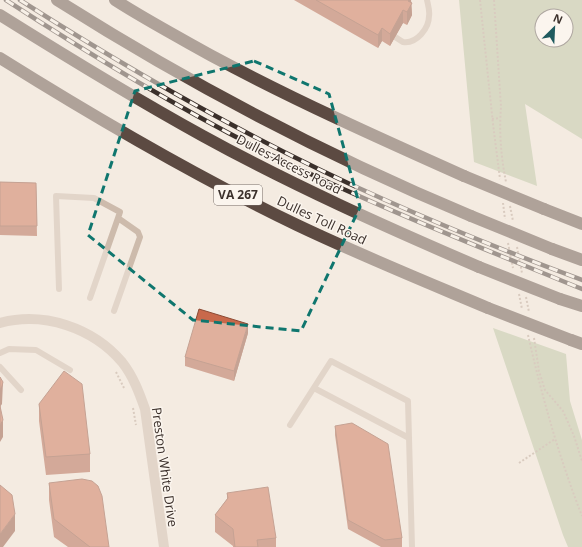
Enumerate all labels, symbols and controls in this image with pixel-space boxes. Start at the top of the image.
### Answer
north arrow [534,8,574,48]
text: N [551,10,565,27]
street label: Dulles Access Road [233,130,345,198]
road number: VA 267 [214,185,262,205]
street label: Dulles Toll Road [274,191,370,249]
street label: Preston White Drive [148,406,182,528]

